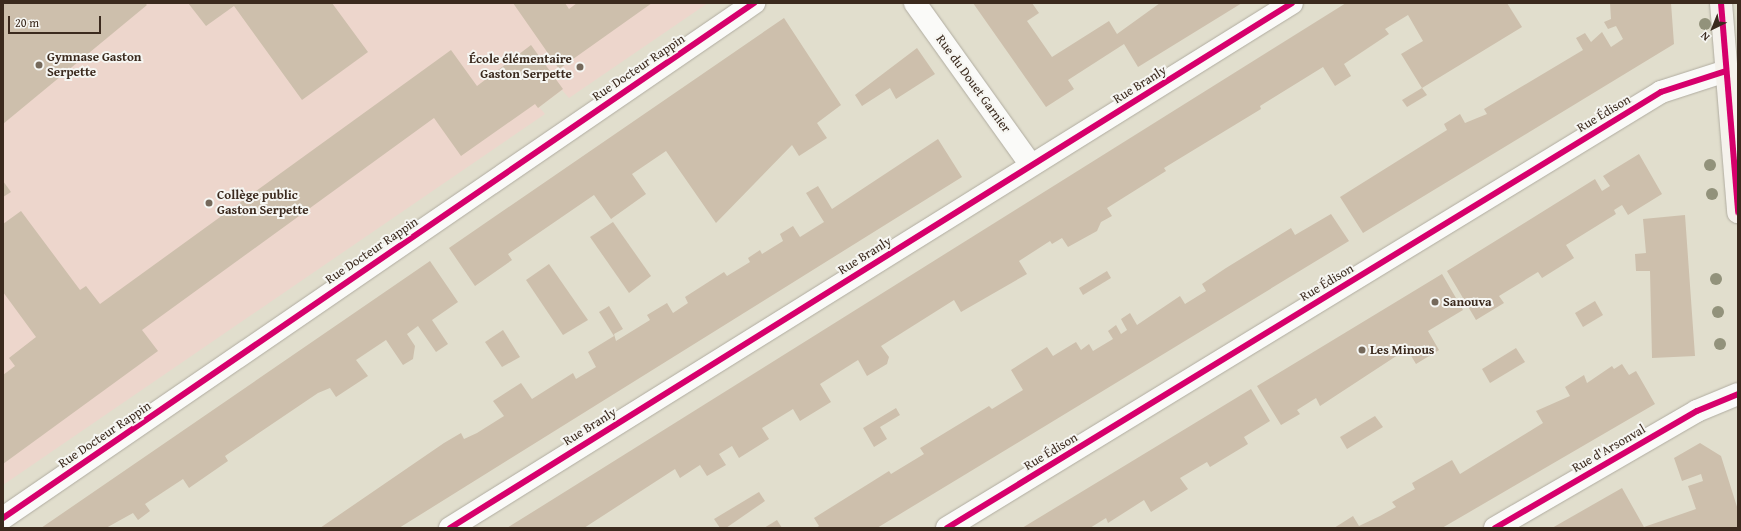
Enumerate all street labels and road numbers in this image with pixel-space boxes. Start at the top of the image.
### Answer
street label: Rue Docteur Rappin [590,31,688,105]
street label: Rue du Douet Garnier [932,32,1014,136]
street label: Rue Branly [1111,63,1169,107]
street label: Rue Édison [1574,92,1634,136]
street label: Rue Docteur Rappin [323,214,421,288]
street label: Rue Branly [836,234,894,278]
street label: Rue Édison [1297,261,1357,305]
street label: Rue Docteur Rappin [56,398,154,472]
street label: Rue Branly [561,405,619,449]
street label: Rue d'Arsonval [1570,422,1648,476]
street label: Rue Édison [1021,430,1081,474]

